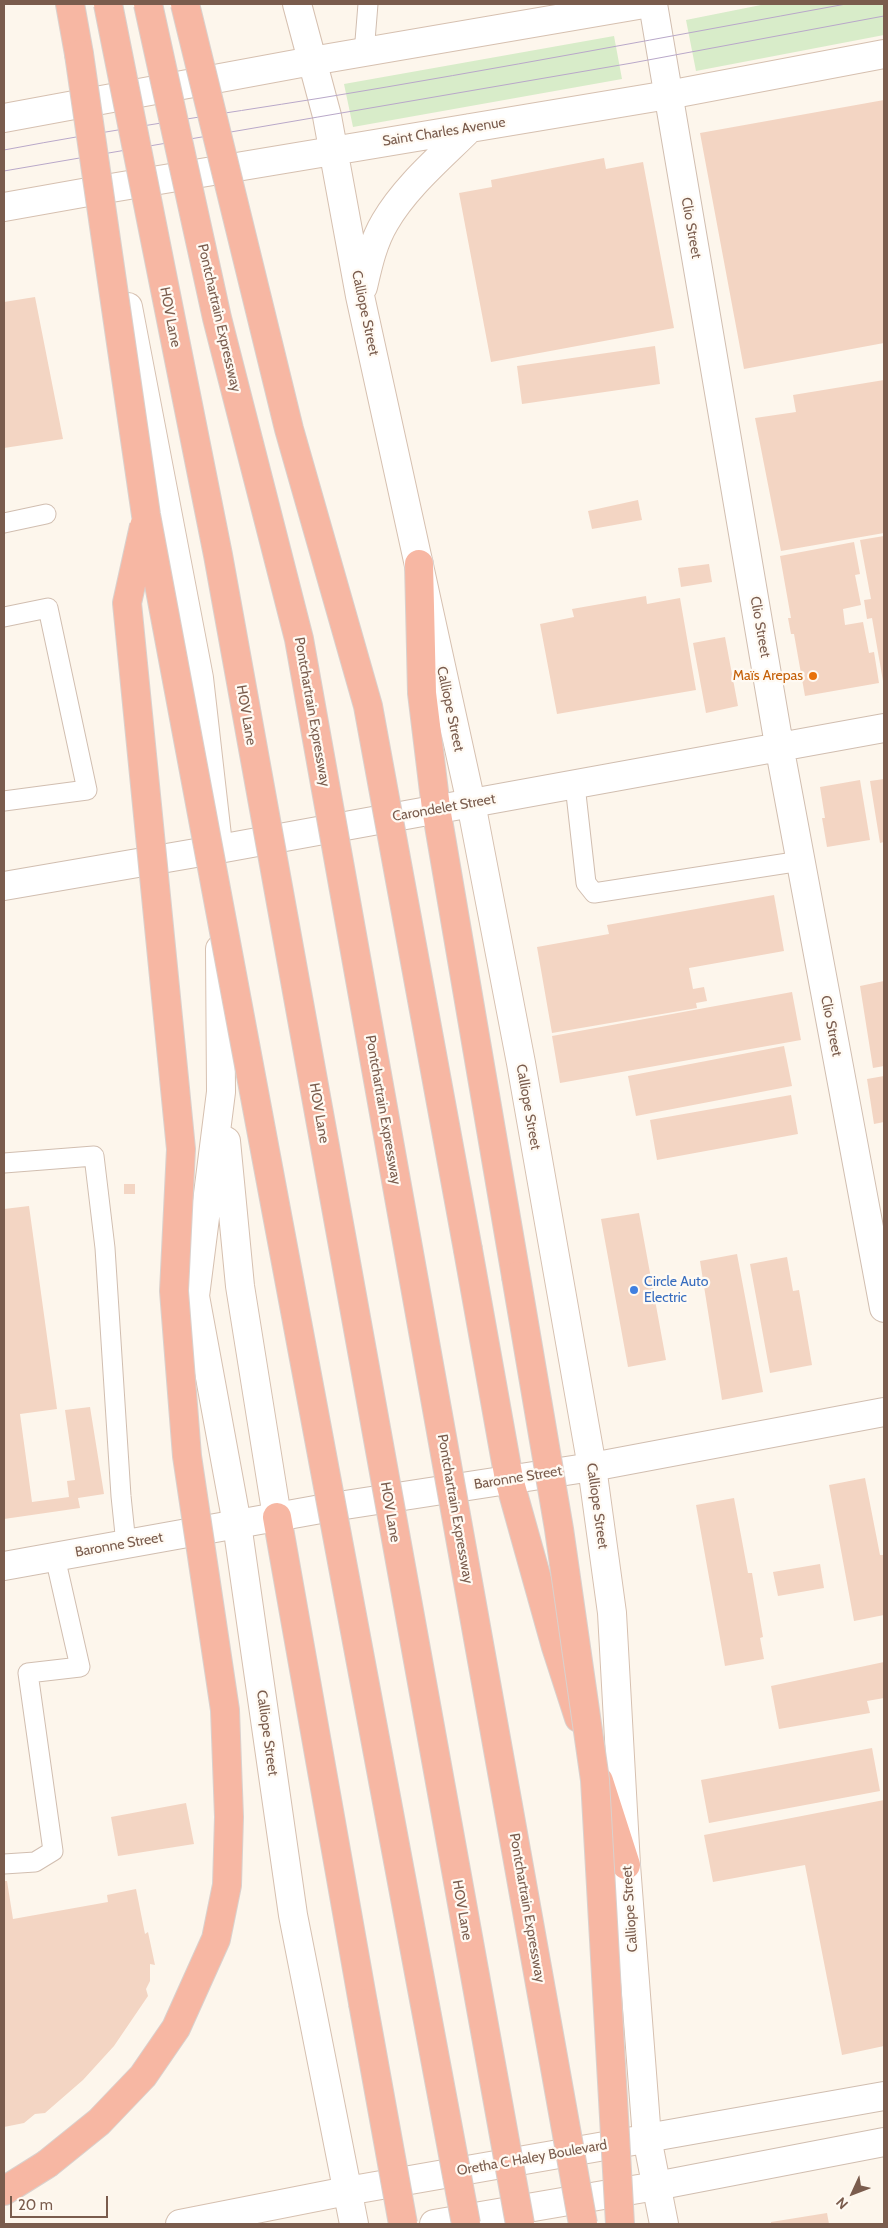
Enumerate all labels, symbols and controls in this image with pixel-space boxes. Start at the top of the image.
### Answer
street label: Saint Charles Avenue [381,114,507,150]
street label: Clio Street [677,196,705,260]
street label: Pontchartrain Expressway [194,242,244,394]
street label: Calliope Street [348,269,382,357]
street label: HOV Lane [156,285,184,349]
street label: Clio Street [746,595,774,659]
street label: Pontchartrain Expressway [291,636,333,788]
street label: Calliope Street [433,665,467,753]
place label: Maïs Arepas [733,668,803,684]
marker: Maïs Arepas [807,670,819,682]
street label: HOV Lane [232,684,260,746]
street label: Carondelet Street [391,791,497,825]
street label: Clio Street [817,994,845,1058]
street label: Pontchartrain Expressway [362,1034,404,1186]
street label: Calliope Street [512,1063,544,1151]
street label: HOV Lane [305,1082,333,1144]
place label: Circle Auto Electric [644,1274,708,1306]
marker: Circle Auto Electric [628,1284,640,1296]
street label: Pontchartrain Expressway [434,1433,476,1585]
street label: Calliope Street [583,1462,611,1550]
street label: Baronne Street [473,1463,563,1493]
street label: HOV Lane [376,1481,404,1543]
street label: Baronne Street [74,1529,164,1561]
street label: Calliope Street [253,1689,281,1777]
street label: Pontchartrain Expressway [506,1832,548,1984]
street label: Calliope Street [619,1865,641,1953]
street label: HOV Lane [448,1879,476,1941]
street label: Oretha C Haley Boulevard [456,2137,608,2179]
north arrow [828,2168,878,2218]
scale bar [12,2186,110,2218]
text: N [832,2193,852,2213]
text: 20 m [18,2196,53,2214]

